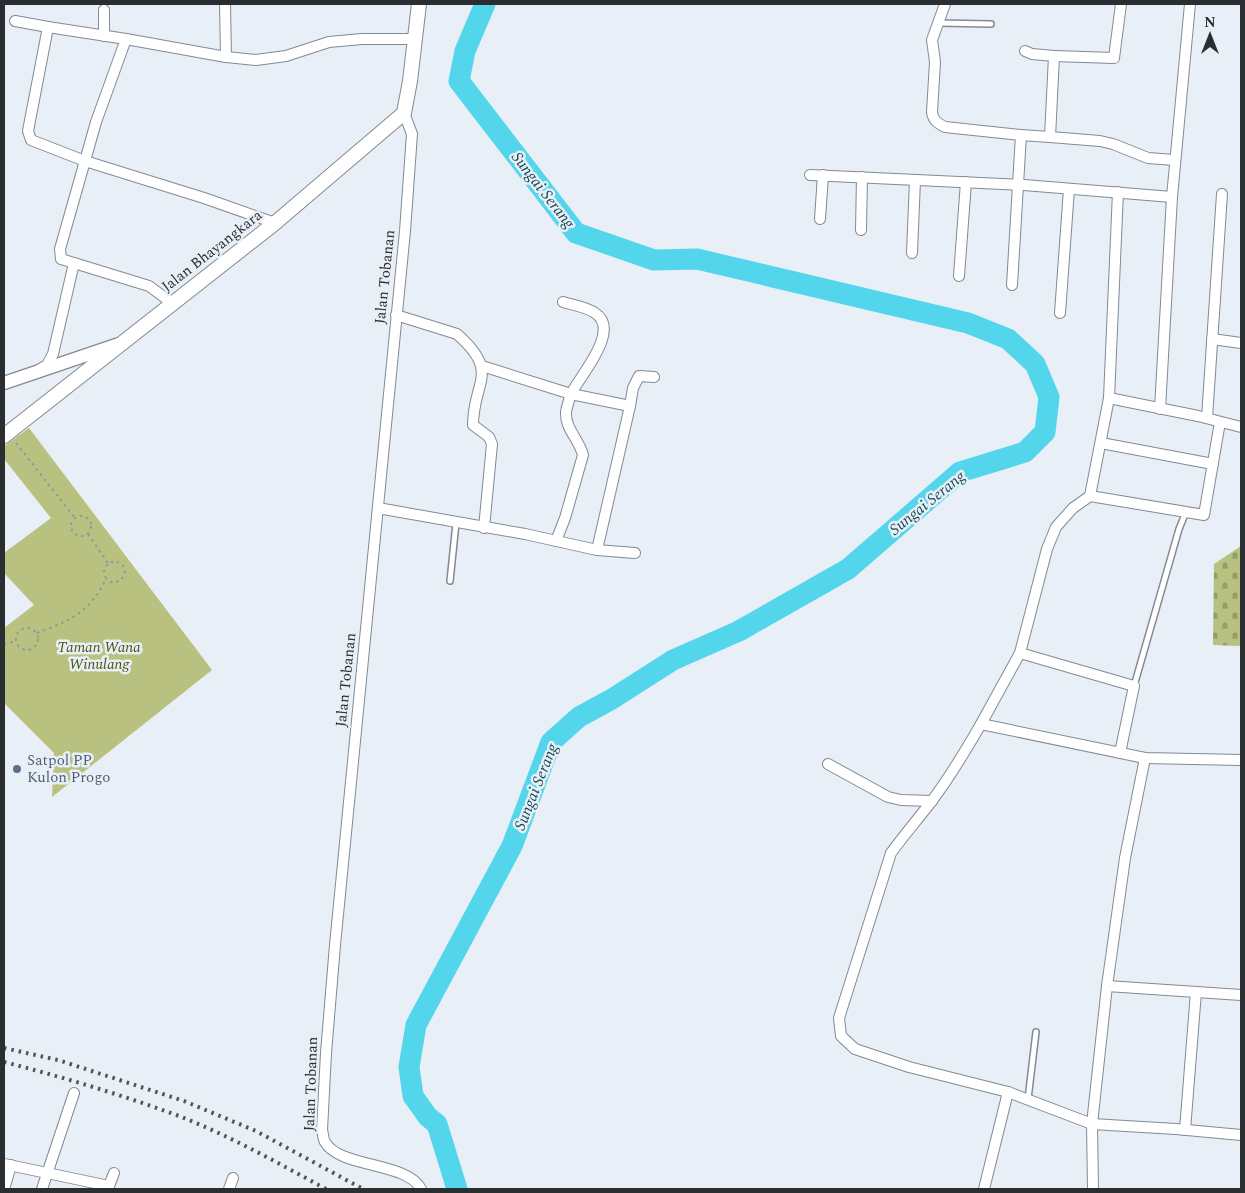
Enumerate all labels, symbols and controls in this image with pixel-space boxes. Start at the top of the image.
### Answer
north arrow [1185,10,1235,60]
text: N [1204,12,1216,33]
water label: Sungai Serang [505,147,581,234]
street label: Jalan Bhayangkara [157,204,268,298]
street label: Jalan Tobanan [369,228,401,325]
water label: Sungai Serang [884,464,971,541]
street label: Jalan Tobanan [330,631,362,728]
park label: Taman Wana Winulang [57,636,141,676]
water label: Sungai Serang [508,739,565,834]
place label: Satpol PP Kulon Progo [27,749,110,789]
marker: Satpol PP Kulon Progo [11,763,23,775]
street label: Jalan Tobanan [298,1036,324,1132]

